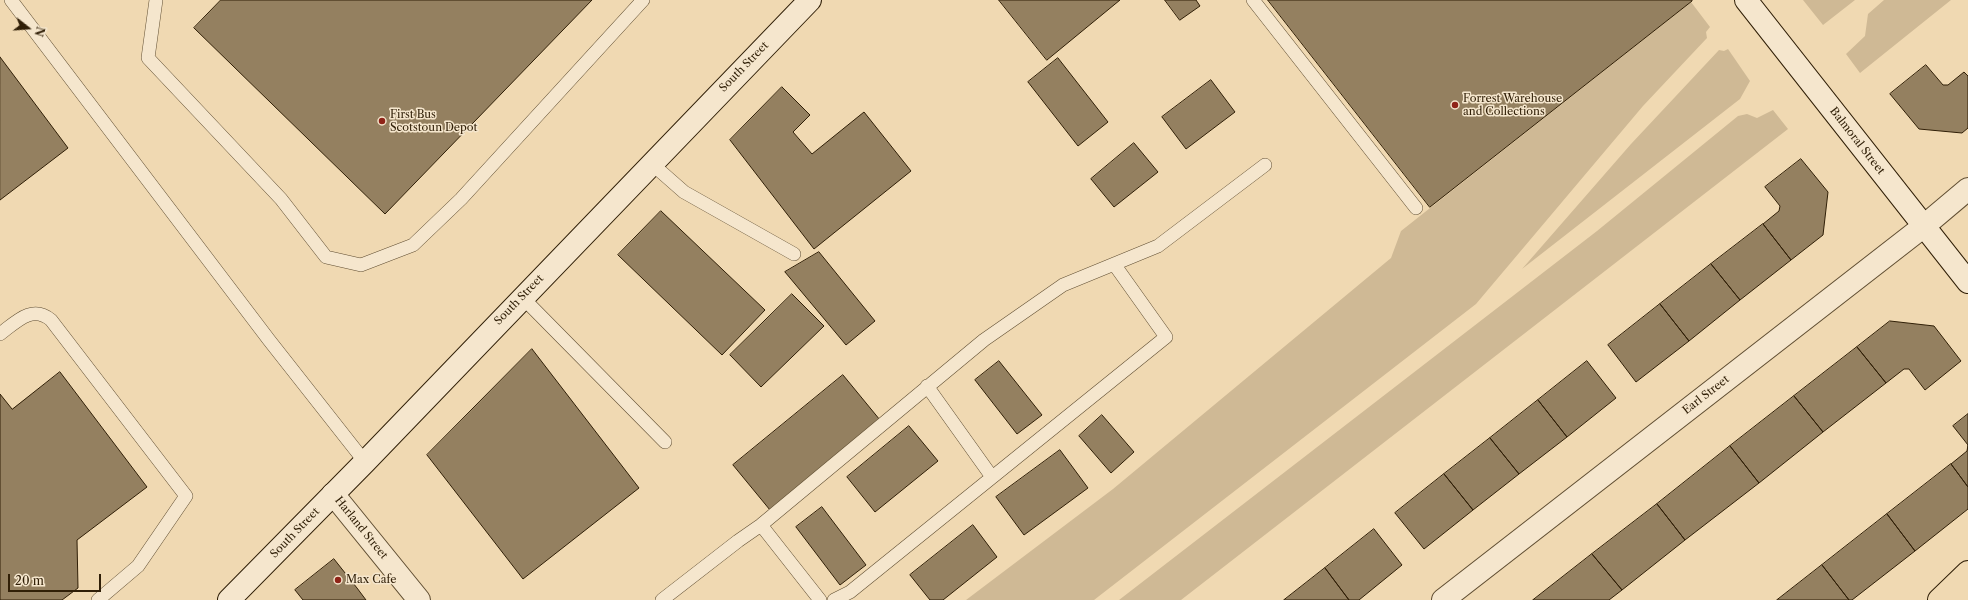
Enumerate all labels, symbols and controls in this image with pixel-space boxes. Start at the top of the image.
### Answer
north arrow [8,8,48,48]
text: N [31,25,48,38]
street label: South Street [717,39,771,95]
place label: Forrest Warehouse and Collections [1463,92,1562,118]
marker: Forrest Warehouse and Collections [1450,100,1460,110]
street label: Balmoral Street [1827,105,1887,177]
place label: First Bus Scotstoun Depot [390,108,477,134]
marker: First Bus Scotstoun Depot [377,116,387,126]
street label: South Street [492,272,546,328]
street label: Earl Street [1680,373,1732,417]
street label: Harland Street [332,494,390,562]
street label: South Street [268,505,322,561]
scale bar [10,566,103,592]
text: 20 m [15,573,44,588]
place label: Max Cafe [346,573,396,587]
marker: Max Cafe [333,575,343,585]

